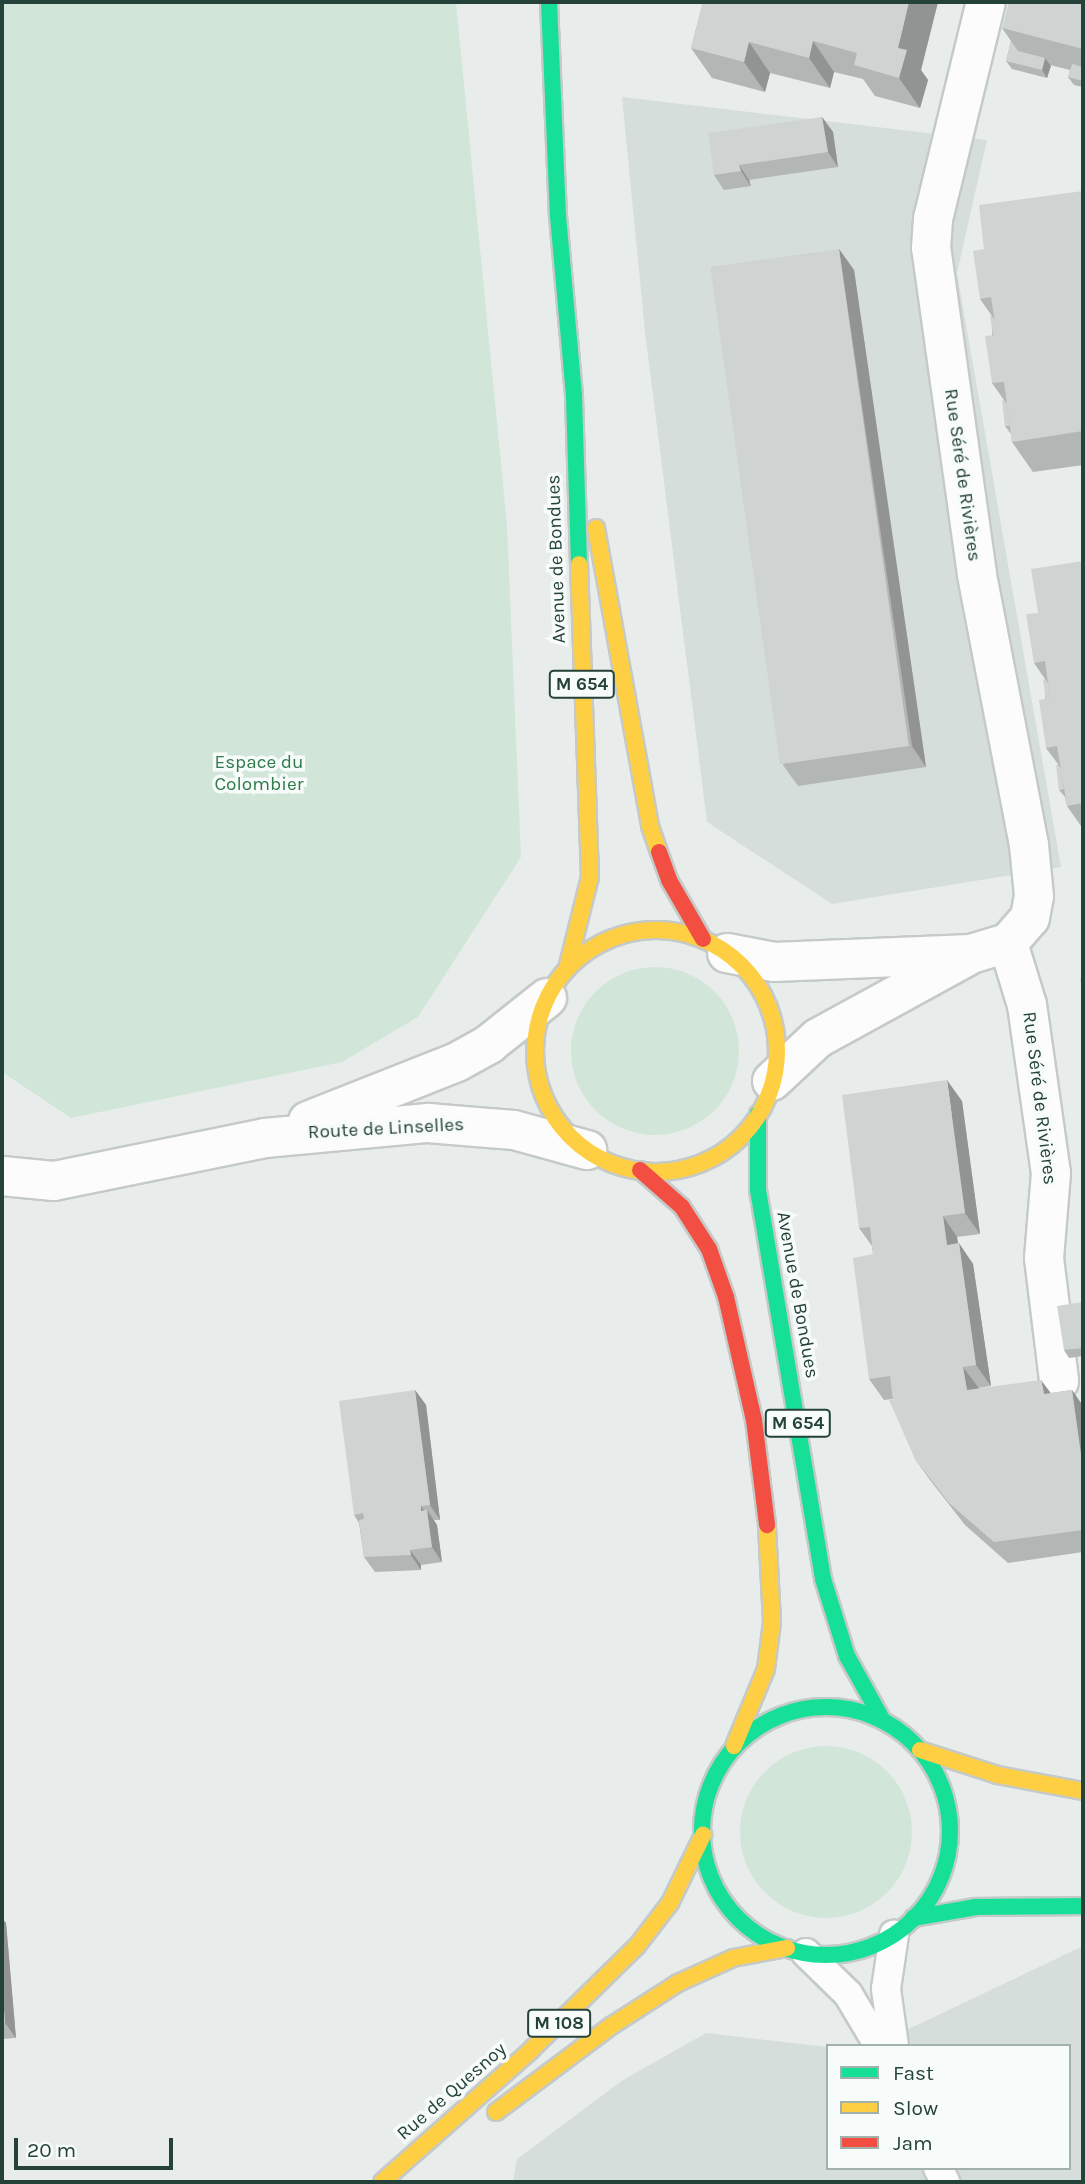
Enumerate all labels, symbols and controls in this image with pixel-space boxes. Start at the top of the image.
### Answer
street label: Rue Séré de Rivières [939,387,985,563]
street label: Avenue de Bondues [543,474,571,644]
road number: M 654 [549,670,615,698]
park label: Espace du Colombier [214,752,304,796]
street label: Rue Séré de Rivières [1017,1010,1061,1186]
street label: Route de Linselles [307,1114,465,1144]
street label: Avenue de Bondues [771,1210,823,1380]
road number: M 654 [765,1408,831,1438]
road number: M 108 [526,2008,592,2038]
street label: Rue de Quesnoy [393,2038,511,2146]
legend [826,2044,1071,2170]
text: Fast [893,2061,934,2085]
text: Slow [893,2096,938,2120]
scale bar [18,2124,177,2168]
text: Jam [893,2131,933,2155]
text: 20 m [27,2138,76,2162]

